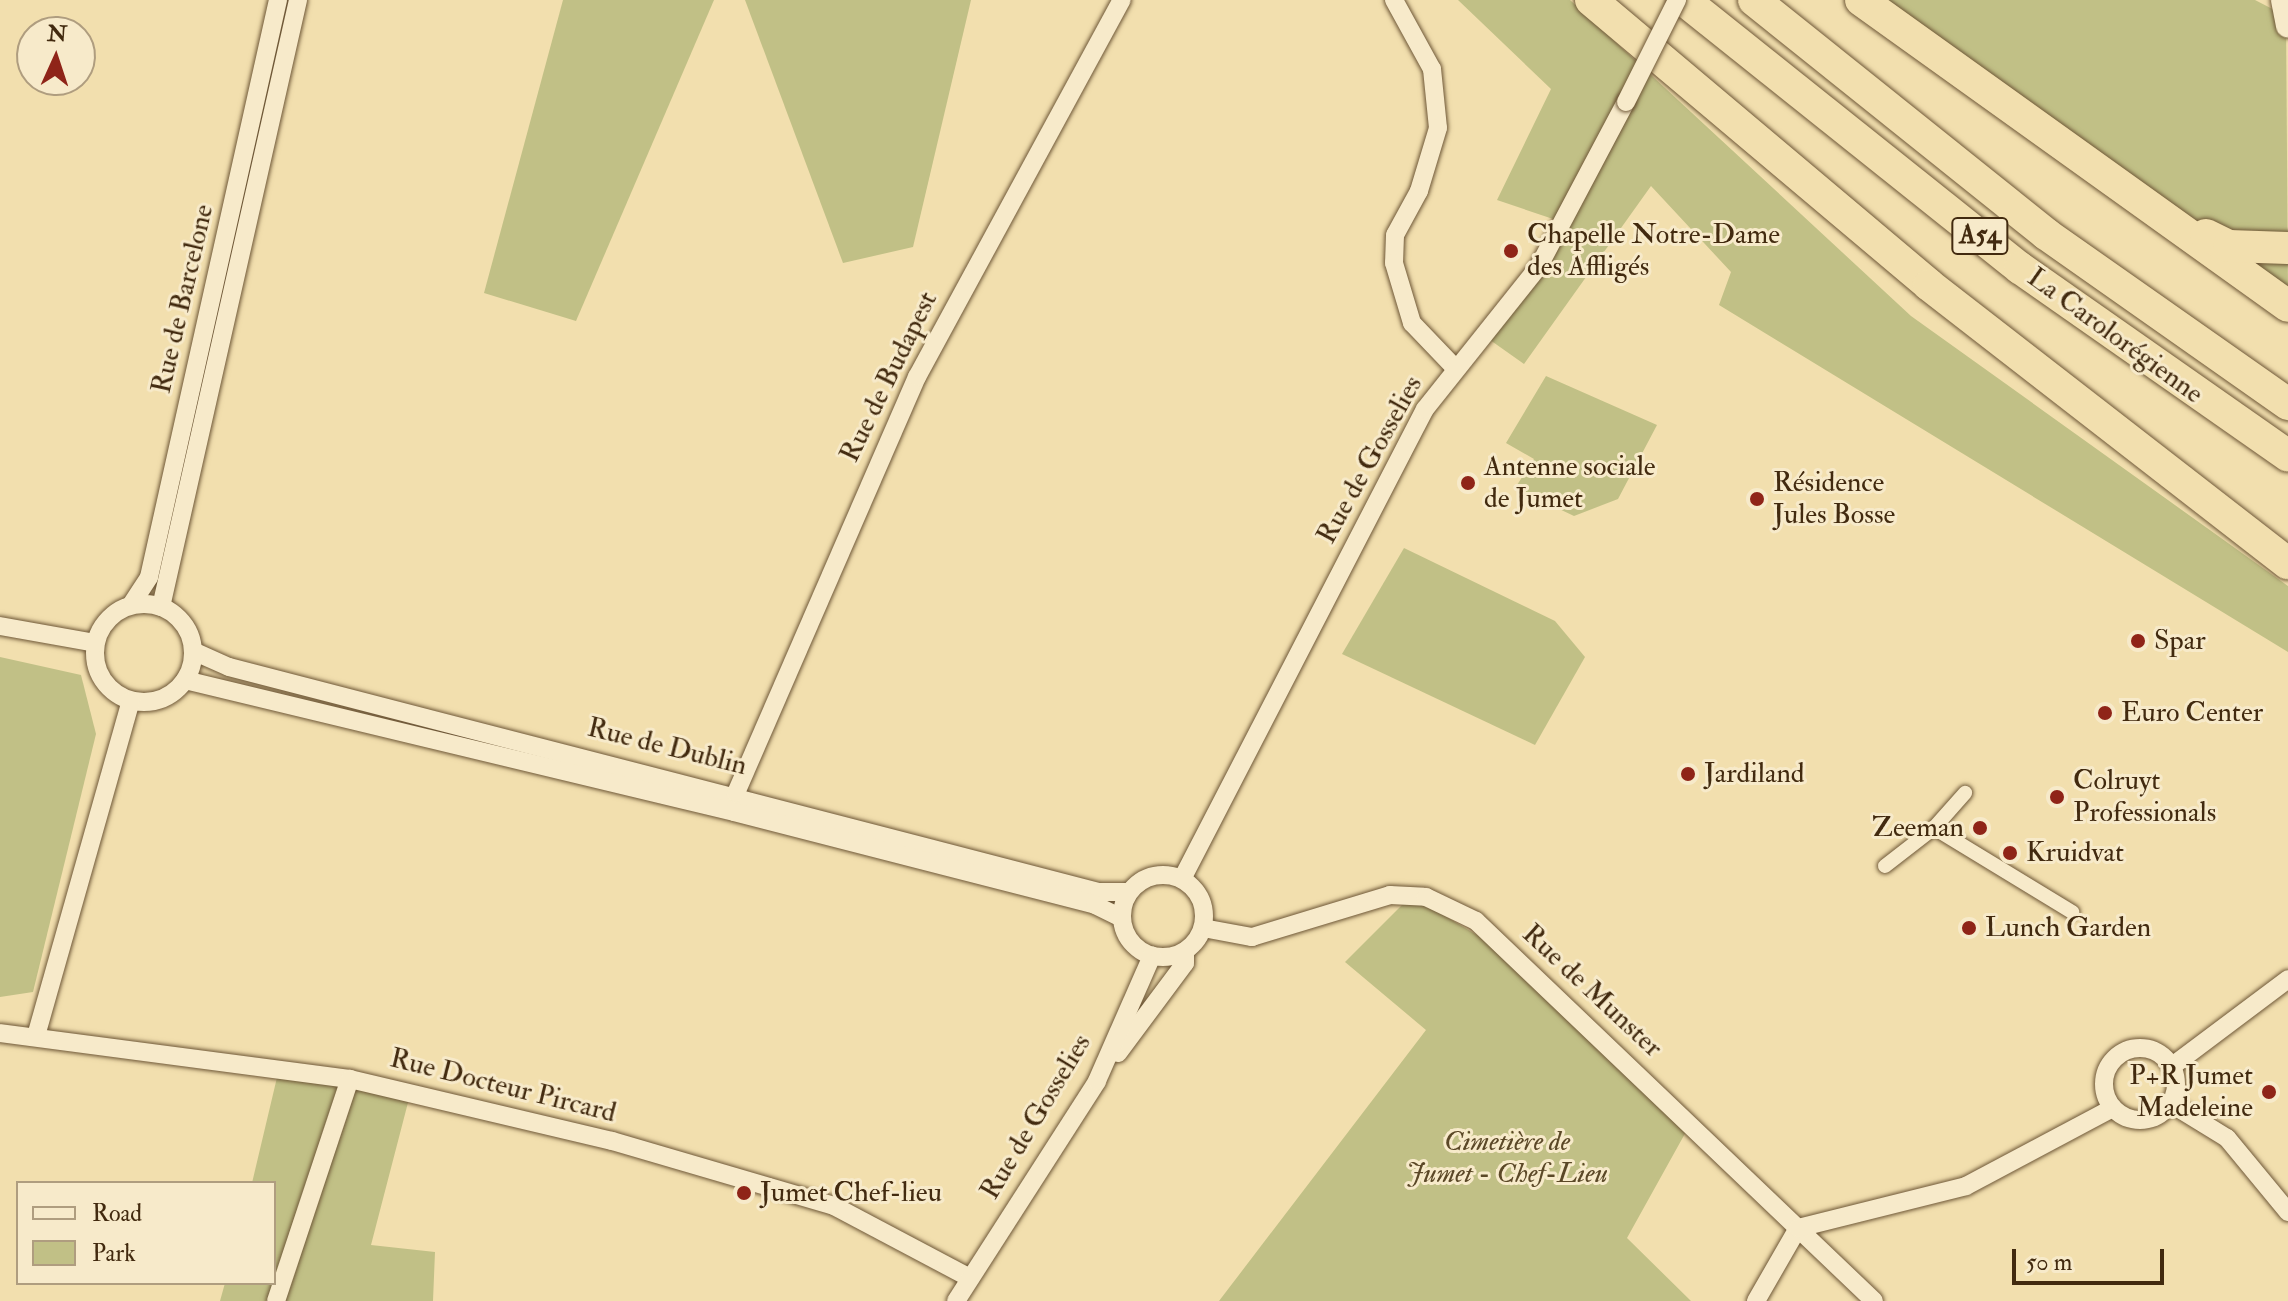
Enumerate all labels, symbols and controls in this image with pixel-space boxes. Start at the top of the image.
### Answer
north arrow [16,16,96,96]
text: N [47,20,68,49]
street label: Rue de Barcelone [145,201,221,397]
road number: A54 [1950,214,2010,258]
place label: Chapelle Notre-Dame des Affligés [1527,218,1780,284]
marker: Chapelle Notre-Dame des Affligés [1502,242,1520,260]
street label: La Carolorégienne [2020,261,2210,411]
street label: Rue de Budapest [833,286,945,468]
street label: Rue de Gosselies [1310,370,1430,550]
place label: Antenne sociale de Jumet [1484,450,1655,516]
place label: Résidence Jules Bosse [1773,466,1895,532]
marker: Antenne sociale de Jumet [1459,474,1477,492]
marker: Résidence Jules Bosse [1748,490,1766,508]
place label: Spar [2154,624,2206,658]
marker: Spar [2129,632,2147,650]
place label: Euro Center [2121,696,2263,730]
marker: Euro Center [2096,704,2114,722]
street label: Rue de Dublin [584,711,750,783]
place label: Jardiland [1704,757,1805,791]
place label: Colruyt Professionals [2073,764,2216,830]
marker: Jardiland [1679,765,1697,783]
marker: Colruyt Professionals [2048,788,2066,806]
place label: Zeeman [1872,811,1964,845]
marker: Zeeman [1971,819,1989,837]
place label: Kruidvat [2026,836,2124,870]
marker: Kruidvat [2001,844,2019,862]
place label: Lunch Garden [1985,911,2151,945]
street label: Rue de Munster [1515,917,1669,1065]
marker: Lunch Garden [1960,919,1978,937]
street label: Rue de Gosselies [973,1028,1099,1206]
street label: Rue Docteur Pircard [386,1042,620,1130]
place label: P+R Jumet Madeleine [2129,1059,2253,1125]
marker: P+R Jumet Madeleine [2260,1083,2278,1101]
park label: Cimetière de Jumet - Chef-Lieu [1406,1125,1608,1191]
place label: Jumet Chef-lieu [760,1176,942,1210]
legend [16,1181,276,1285]
marker: Jumet Chef-lieu [735,1184,753,1202]
text: Road [92,1198,142,1229]
scale bar [2016,1233,2168,1283]
text: Park [92,1238,136,1269]
text: 50 m [2026,1247,2072,1278]

